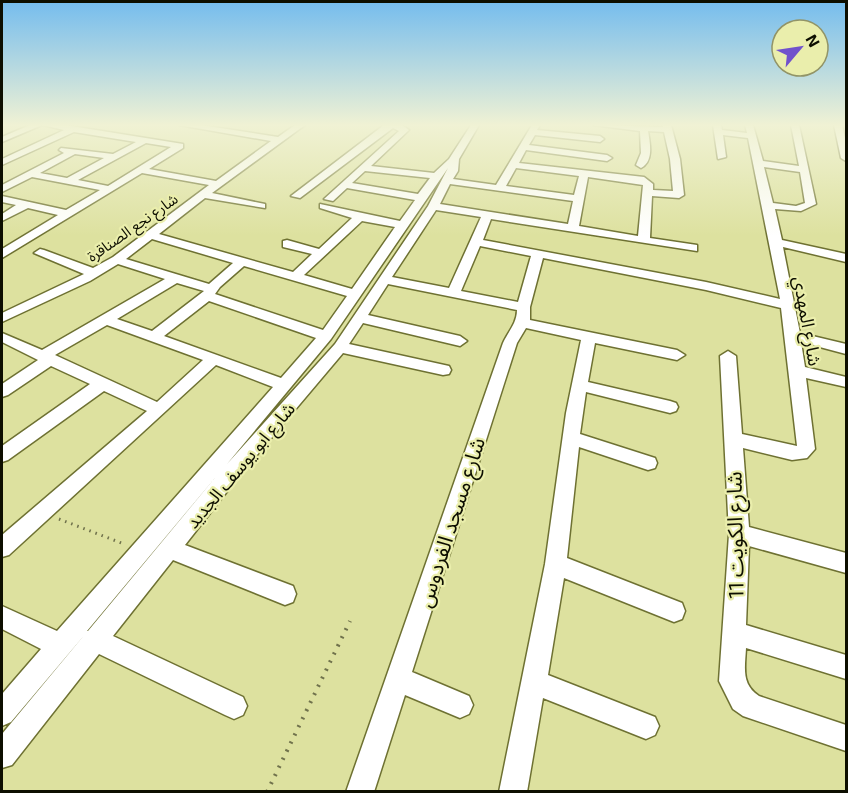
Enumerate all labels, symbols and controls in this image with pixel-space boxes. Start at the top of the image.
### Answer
north arrow [770,18,830,78]
text: N [802,31,825,50]
street label: شارع نجع الصناقرة [83,189,183,268]
street label: شارع المهدي [785,274,827,368]
street label: شارع ابو يوسف الجديد [181,398,302,535]
street label: شارع مسجد الفردوس [411,434,493,611]
street label: شارع الكويت 11 [720,471,752,599]

